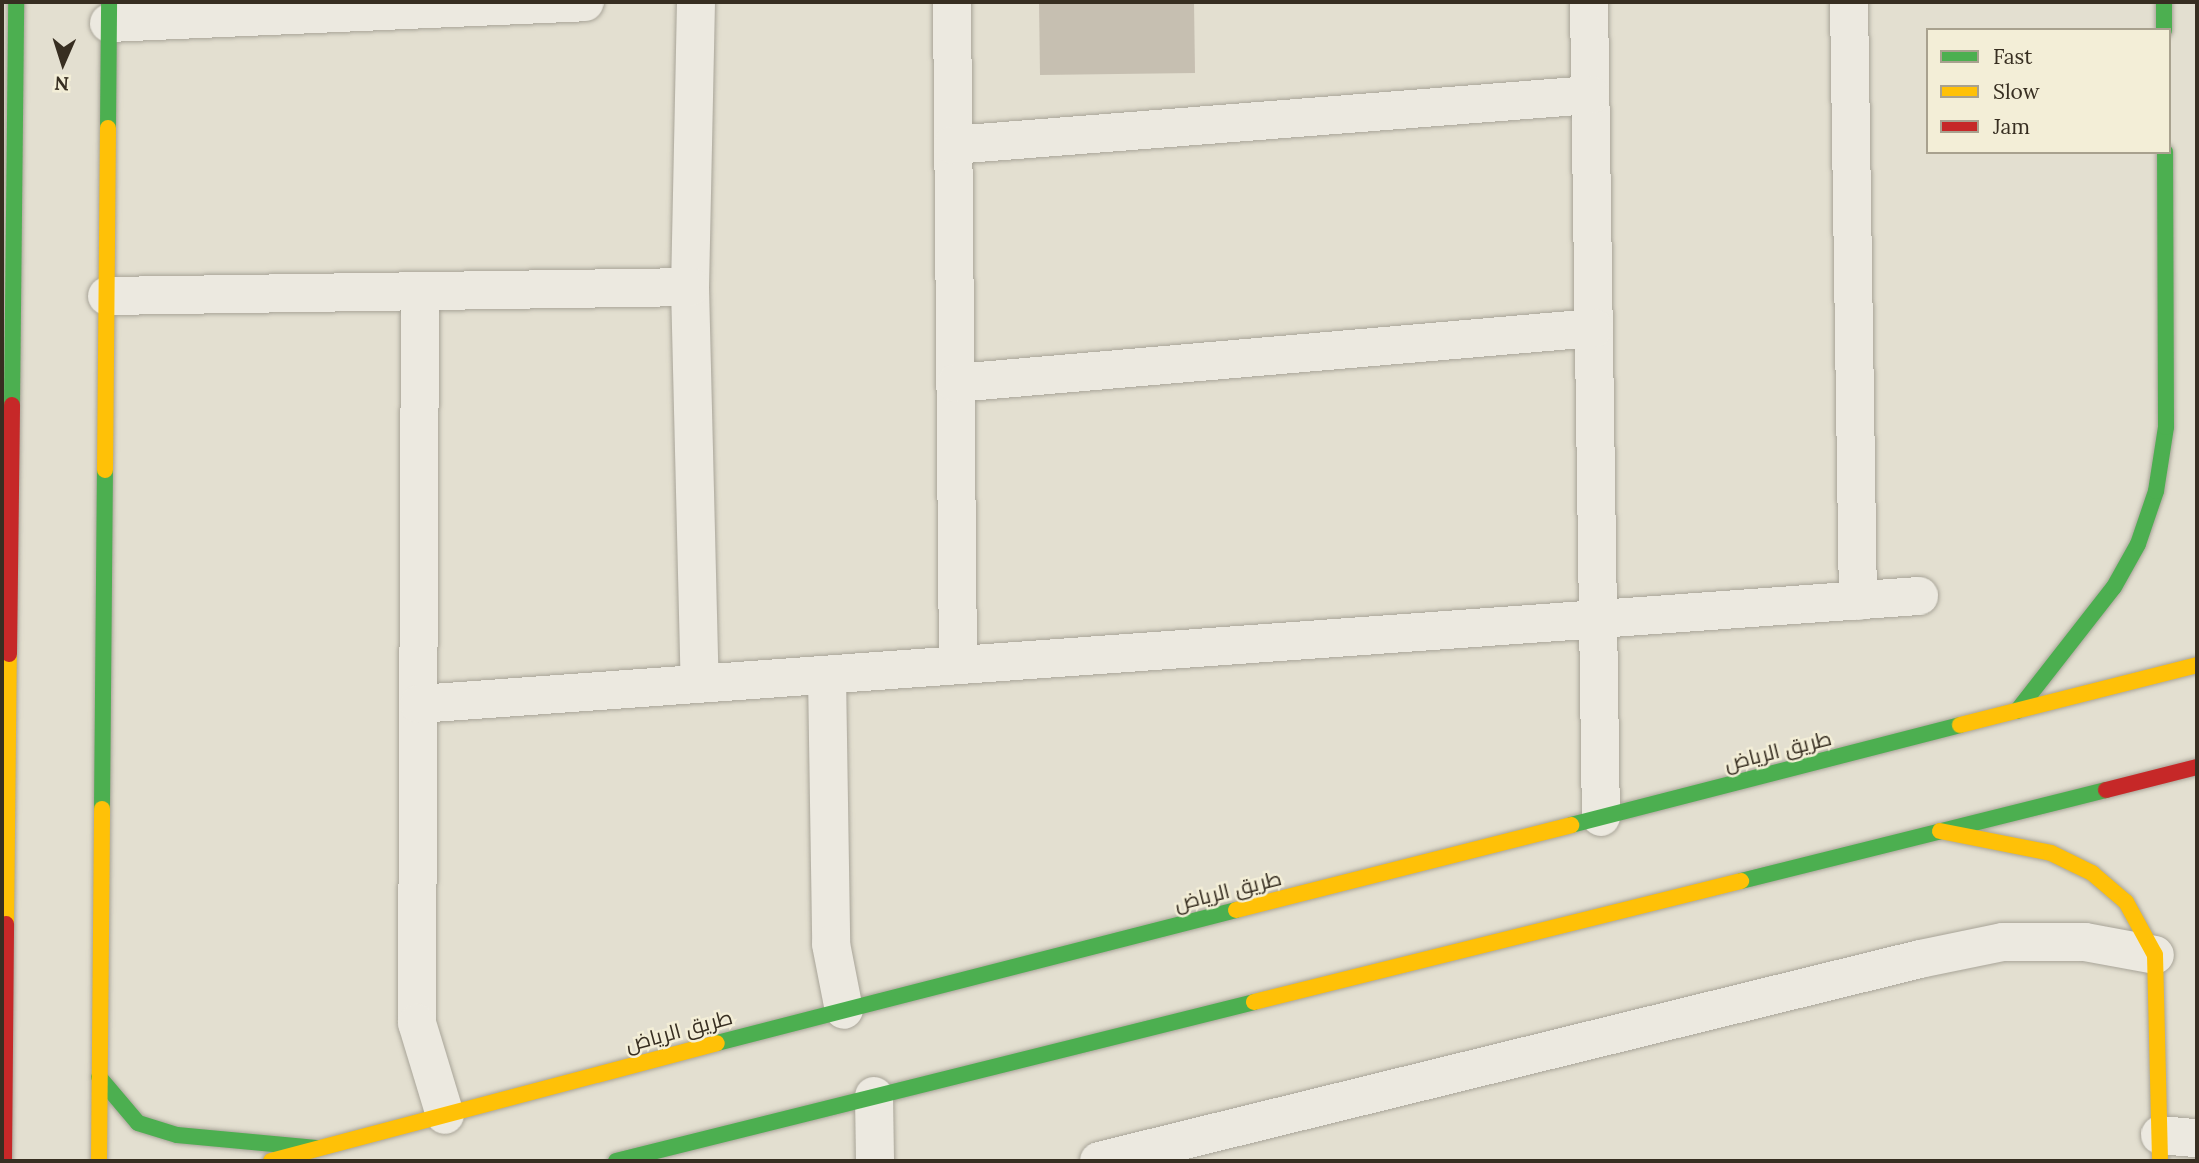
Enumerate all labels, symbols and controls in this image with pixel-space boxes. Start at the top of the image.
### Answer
north arrow [28,28,98,98]
legend [1926,28,2171,154]
text: Fast [1993,43,2032,70]
text: N [54,72,70,96]
text: Slow [1993,78,2040,105]
text: Jam [1993,113,2030,140]
street label: طريق الرياض [1722,726,1834,776]
street label: طريق الرياض [1172,866,1284,916]
street label: طريق الرياض [623,1005,735,1057]

